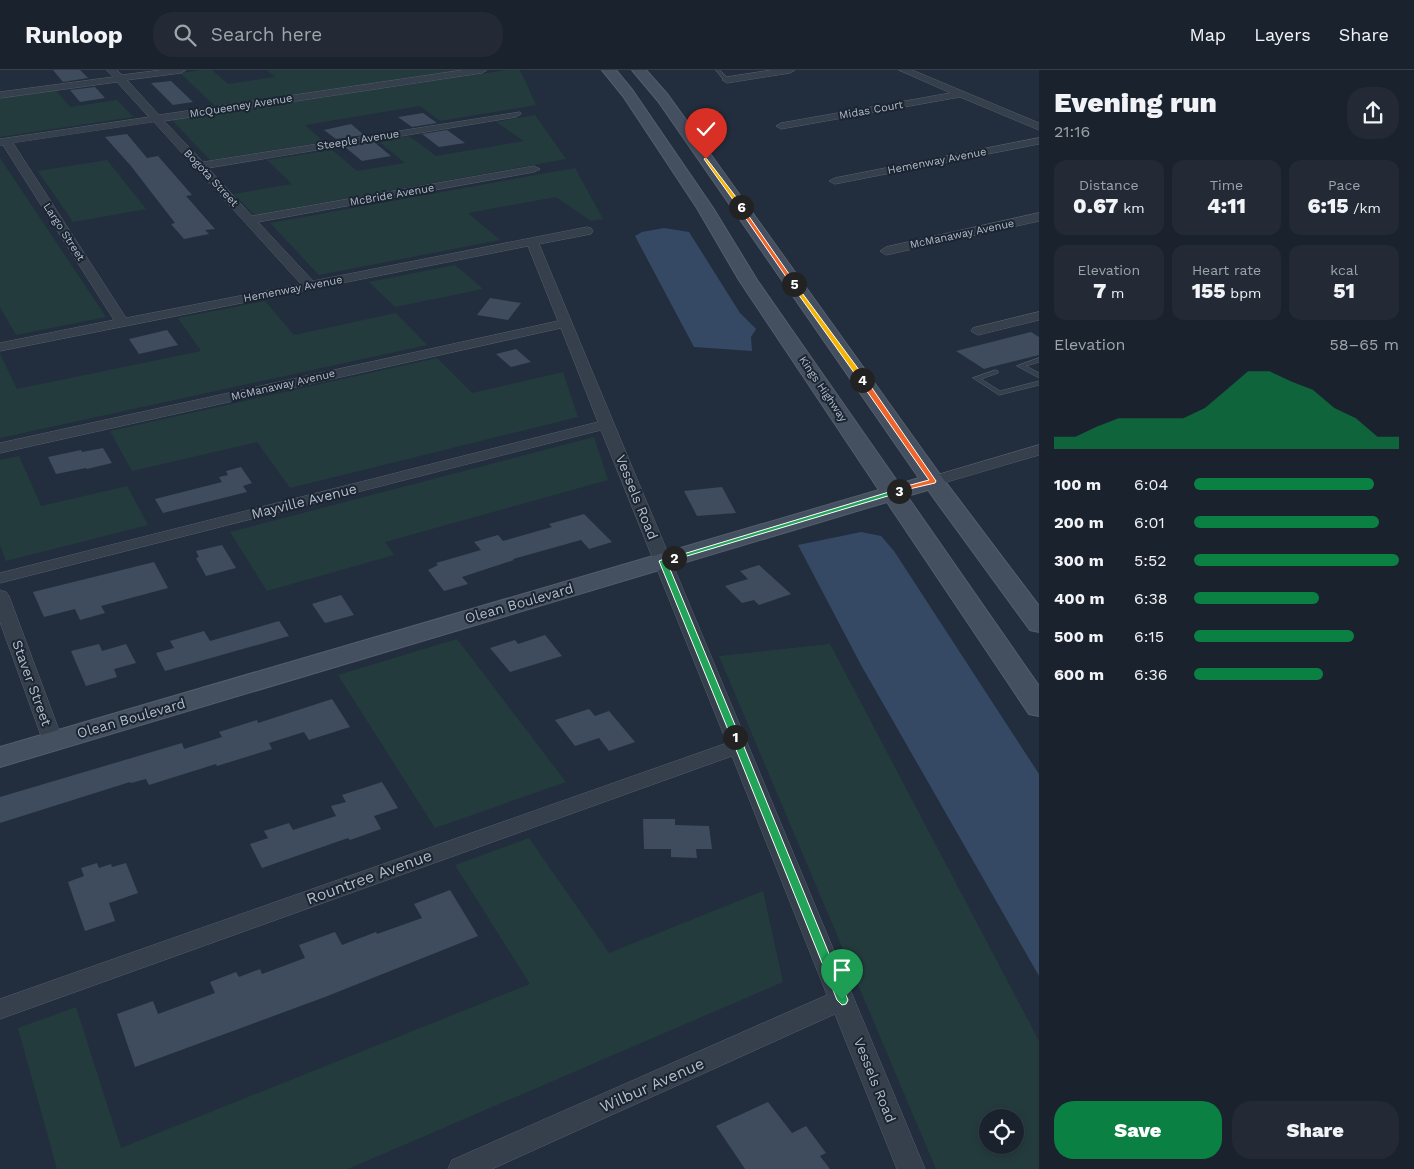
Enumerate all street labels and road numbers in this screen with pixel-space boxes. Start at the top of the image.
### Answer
street label: McQueeney Avenue [189,91,293,121]
street label: Midas Court [838,98,904,122]
street label: Steeple Avenue [316,127,400,153]
street label: Hemenway Avenue [886,145,988,177]
street label: Bogota Street [181,147,241,210]
street label: McBride Avenue [349,181,435,209]
street label: Largo Street [40,201,88,264]
street label: McManaway Avenue [909,217,1015,251]
street label: Hemenway Avenue [242,273,344,305]
street label: Kings Highway [796,354,850,425]
street label: McManaway Avenue [230,367,336,403]
street label: Vessels Road [613,452,661,542]
street label: Mayville Avenue [250,480,358,522]
street label: Olean Boulevard [463,580,575,626]
street label: Staver Street [9,638,55,728]
street label: Olean Boulevard [75,695,187,741]
street label: Rountree Avenue [304,845,434,909]
street label: Vessels Road [851,1035,899,1125]
street label: Wilbur Avenue [597,1054,707,1116]

